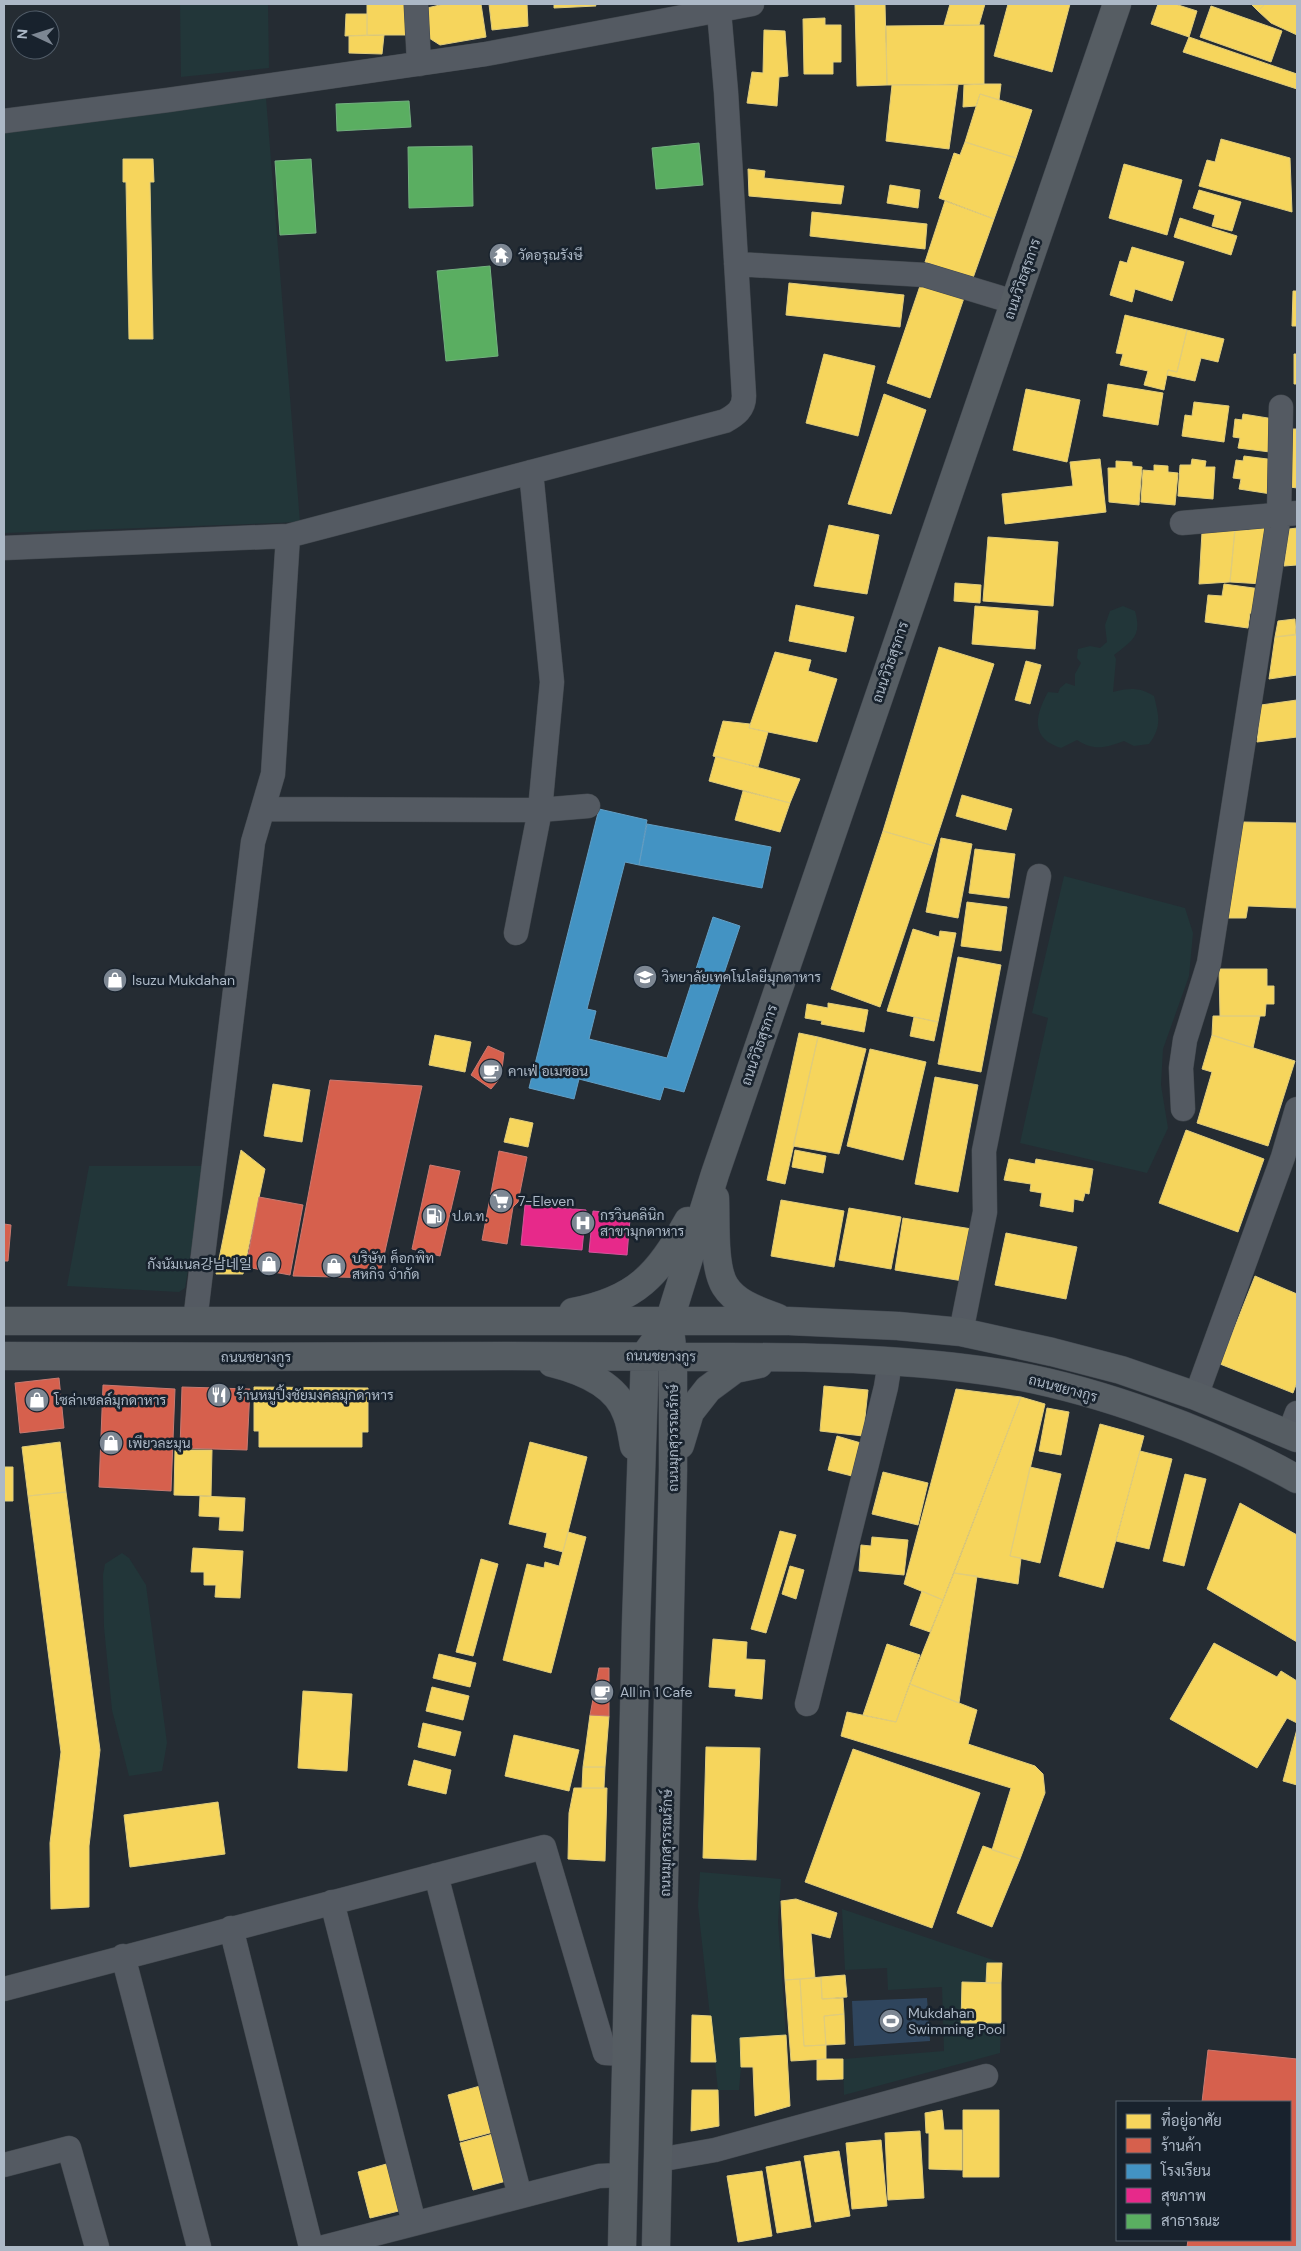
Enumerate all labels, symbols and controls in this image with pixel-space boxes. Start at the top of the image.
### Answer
north arrow [10,10,60,60]
text: N [13,28,31,40]
street label: ถนนวิวิธสุรการ [1000,236,1045,322]
temple icon: วัดอรุณรังษี [488,242,514,268]
place label: วัดอรุณรังษี [518,246,583,265]
street label: ถนนวิวิธสุรการ [868,619,913,705]
school or university icon: วิทยาลัยเทคโนโลยีมุกดาหาร [632,964,658,990]
shop icon: Isuzu Mukdahan [102,967,128,993]
place label: วิทยาลัยเทคโนโลยีมุกดาหาร [661,968,821,987]
place label: Isuzu Mukdahan [132,971,235,989]
street label: ถนนวิวิธสุรการ [737,1002,782,1088]
cafe icon: คาเฟ่ อเมซอน [478,1058,504,1084]
place label: คาเฟ่ อเมซอน [508,1062,588,1080]
supermarket icon: 7-Eleven [488,1188,514,1214]
place label: 7-Eleven [518,1192,574,1210]
fuel station icon: ป.ต.ท. [421,1203,447,1229]
place label: กรวินคลินิก สาขามุกดาหาร [600,1206,684,1241]
place label: ป.ต.ท. [452,1207,487,1225]
hospital icon: กรวินคลินิก สาขามุกดาหาร [570,1210,596,1236]
place label: บริษัท ค็อกพิท สหกิจ จำกัด [352,1249,434,1283]
shop icon: กังนัมเนล강남네일 [256,1251,282,1277]
shop icon: บริษัท ค็อกพิท สหกิจ จำกัด [321,1253,347,1279]
place label: กังนัมเนล강남네일 [147,1255,252,1273]
street label: ถนนชยางกูร [626,1346,697,1367]
street label: ถนนชยางกูร [221,1348,291,1367]
street label: ถนนชยางกูร [1026,1370,1100,1407]
restaurant icon: ร้านหมูปิ้งชัยมงคลมุกดาหาร [206,1382,232,1408]
place label: ร้านหมูปิ้งชัยมงคลมุกดาหาร [236,1384,394,1405]
street label: ถนนมุกสุวรรณรักษ์ [664,1384,683,1492]
shop icon: โซล่าเซลล์มุกดาหาร [24,1387,50,1413]
place label: โซล่าเซลล์มุกดาหาร [53,1391,166,1410]
shop icon: เพียวละมุน [98,1430,124,1456]
place label: เพียวละมุน [128,1434,191,1453]
cafe icon: All in 1 Cafe [589,1679,615,1705]
place label: All in 1 Cafe [620,1683,693,1701]
street label: ถนนมุกสุวรรณรักษ์ [656,1789,677,1897]
place label: Mukdahan Swimming Pool [908,2004,1005,2038]
sports icon: Mukdahan Swimming Pool [878,2008,904,2034]
legend [1116,2101,1291,2241]
text: ที่อยู่อาศัย [1161,2106,1222,2131]
text: ร้านค้า [1161,2136,1201,2156]
text: โรงเรียน [1160,2161,1211,2181]
text: สุขภาพ [1161,2186,1206,2207]
text: สาธารณะ [1161,2211,1220,2231]

